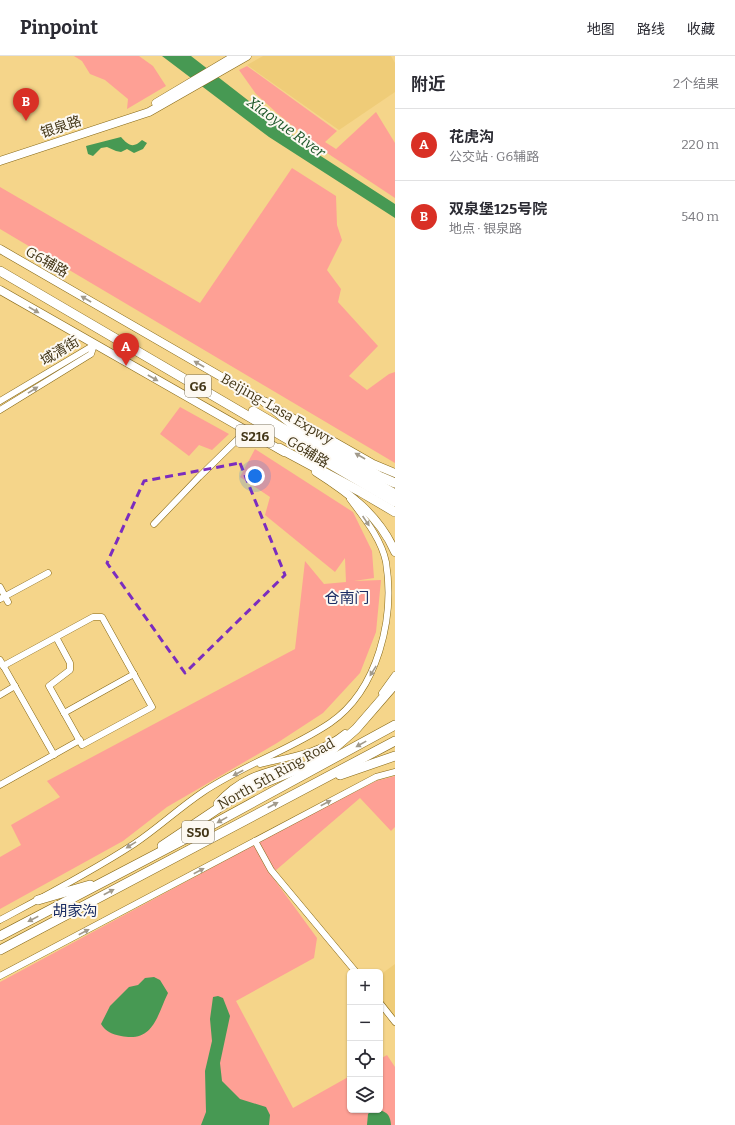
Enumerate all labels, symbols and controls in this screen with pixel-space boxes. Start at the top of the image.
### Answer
text: Pinpoint [20,16,98,39]
text: 地图 [587,21,615,38]
text: 路线 [637,21,665,38]
text: 收藏 [687,21,715,38]
text: 附近 [411,74,445,95]
text: 2个结果 [673,76,719,91]
pin: B [13,88,39,121]
water label: Xiaoyue River [243,92,329,162]
street label: 银泉路 [38,112,84,142]
text: 花虎沟 [449,128,494,146]
text: A [419,137,429,152]
text: 220 m [682,137,719,152]
text: 公交站 · G6辅路 [449,149,539,164]
text: 双泉堡125号院 [449,200,547,218]
text: B [420,209,428,224]
text: 540 m [681,209,719,224]
text: 地点 · 银泉路 [449,221,522,236]
street label: G6辅路 [23,243,71,281]
one-way arrow [80,295,92,302]
one-way arrow [28,306,39,313]
street label: 域清街 [38,333,82,369]
pin: A [113,333,139,366]
one-way arrow [193,360,205,367]
street label: Beijing-Lasa Expwy [218,370,337,448]
one-way arrow [147,374,159,381]
road number: G6 [185,375,211,397]
one-way arrow [28,386,38,394]
road number: S216 [236,425,274,447]
street label: G6辅路 [284,432,332,472]
one-way arrow [354,453,366,460]
your location [245,466,265,486]
one-way arrow [362,516,370,526]
district label: 仓南门 [324,589,370,607]
one-way arrow [369,665,376,677]
street label: North 5th Ring Road [215,735,337,813]
one-way arrow [355,740,367,747]
one-way arrow [233,770,244,776]
one-way arrow [320,800,332,807]
one-way arrow [267,801,279,808]
one-way arrow [216,816,228,823]
road number: S50 [182,821,214,843]
one-way arrow [125,842,137,849]
one-way arrow [193,868,205,874]
one-way arrow [103,889,114,895]
district label: 胡家沟 [52,902,98,920]
one-way arrow [27,916,39,922]
one-way arrow [78,928,90,935]
map controls [347,969,383,1113]
button: + [347,969,383,1005]
button: − [347,1005,383,1041]
button: locate [347,1041,383,1077]
button: layers [347,1077,383,1113]

